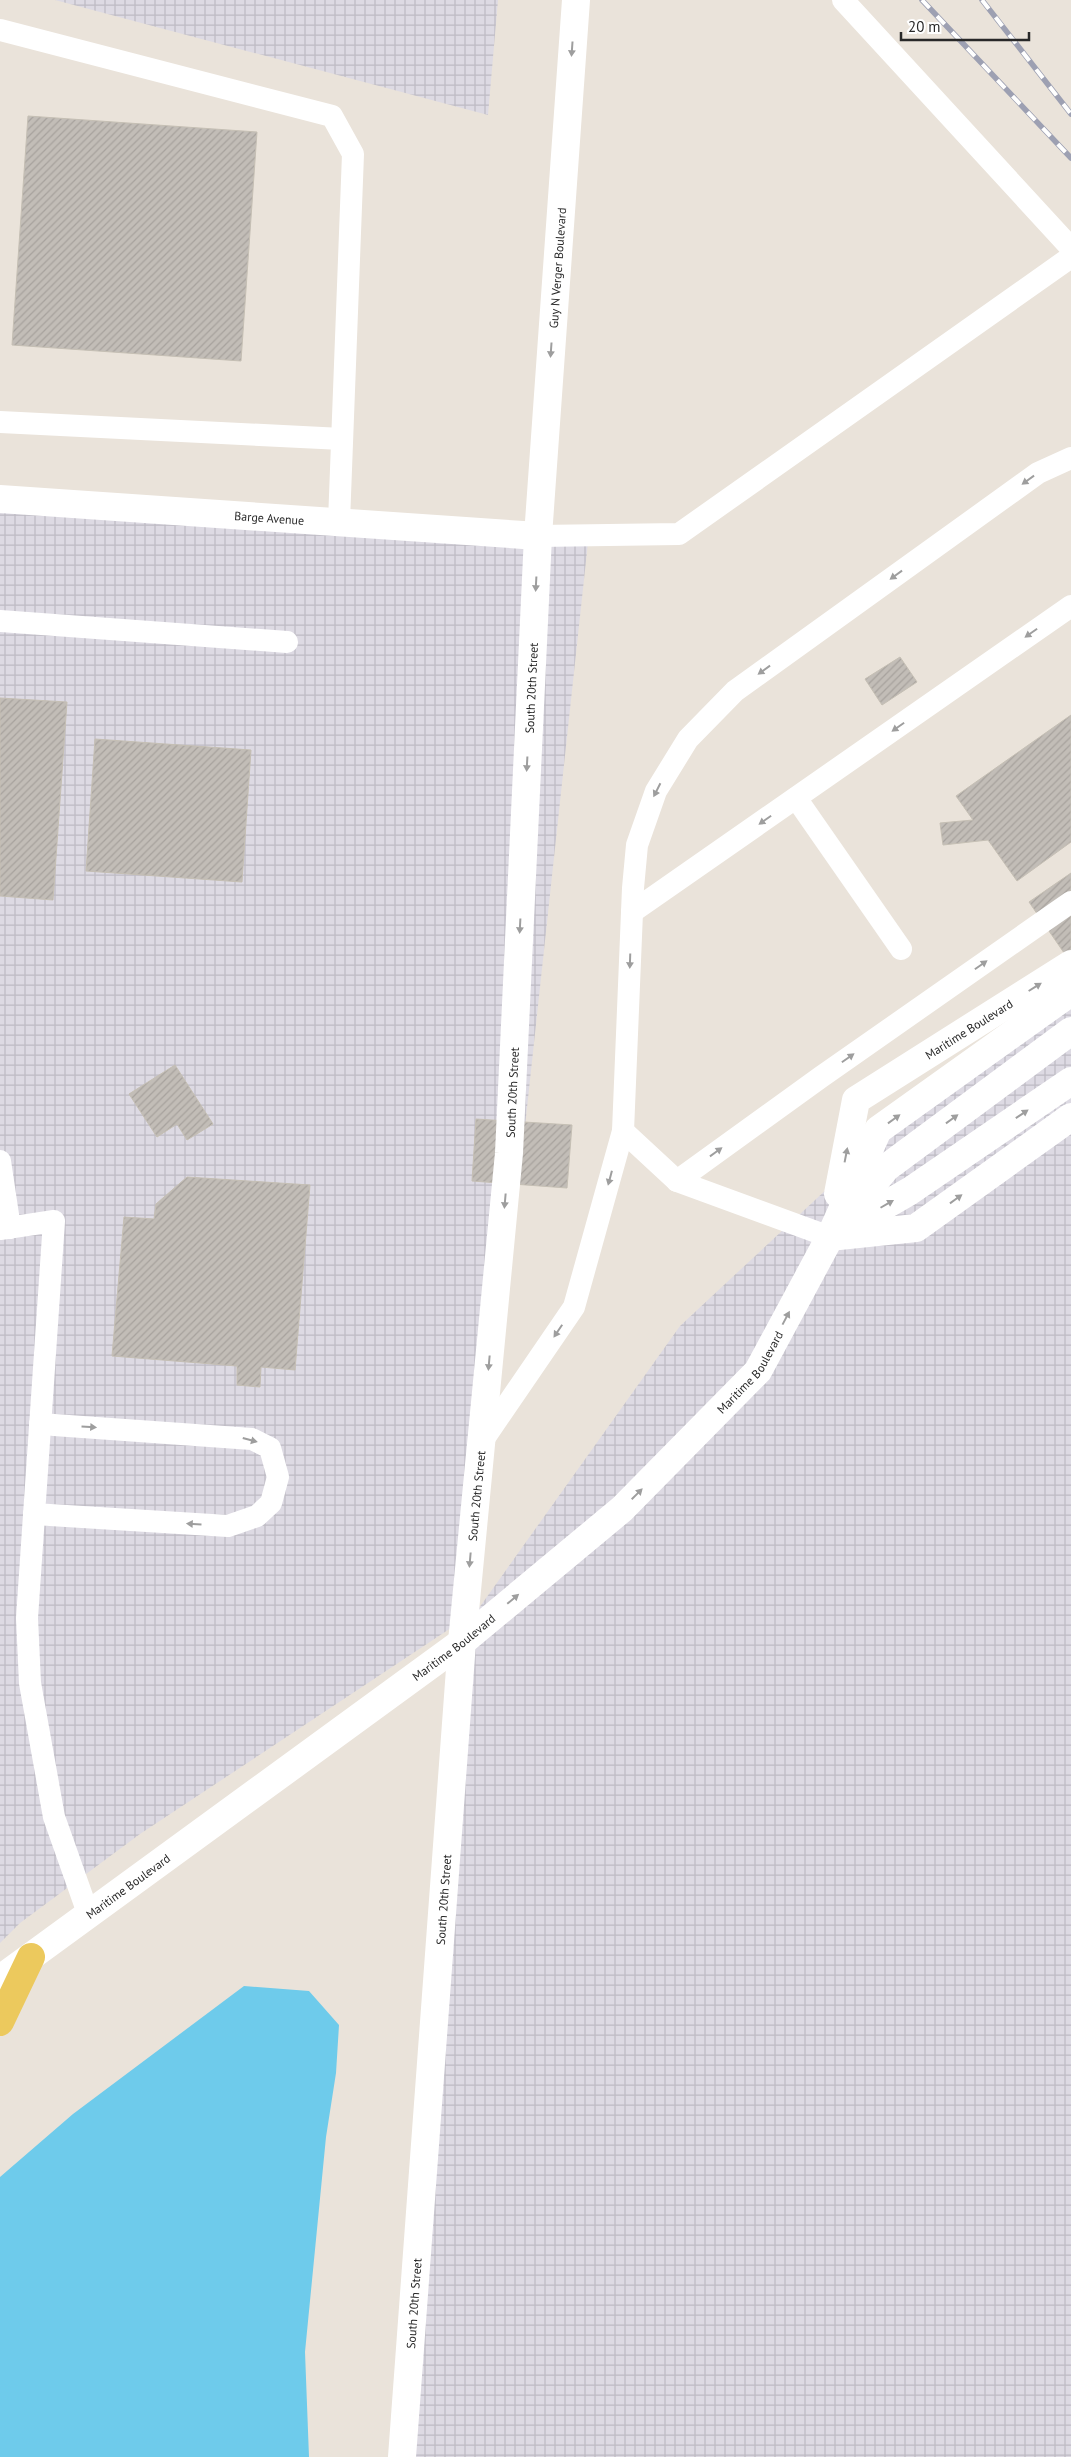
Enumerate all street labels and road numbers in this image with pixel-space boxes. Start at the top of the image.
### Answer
street label: Guy N Verger Boulevard [545,207,569,329]
street label: Barge Avenue [234,508,305,527]
street label: South 20th Street [521,642,540,734]
street label: Maritime Boulevard [922,995,1015,1062]
street label: South 20th Street [502,1047,521,1138]
street label: Maritime Boulevard [713,1328,786,1416]
street label: South 20th Street [464,1450,488,1542]
street label: Maritime Boulevard [409,1610,498,1684]
street label: Maritime Boulevard [83,1850,173,1922]
street label: South 20th Street [432,1854,454,1945]
street label: South 20th Street [402,2258,424,2349]

